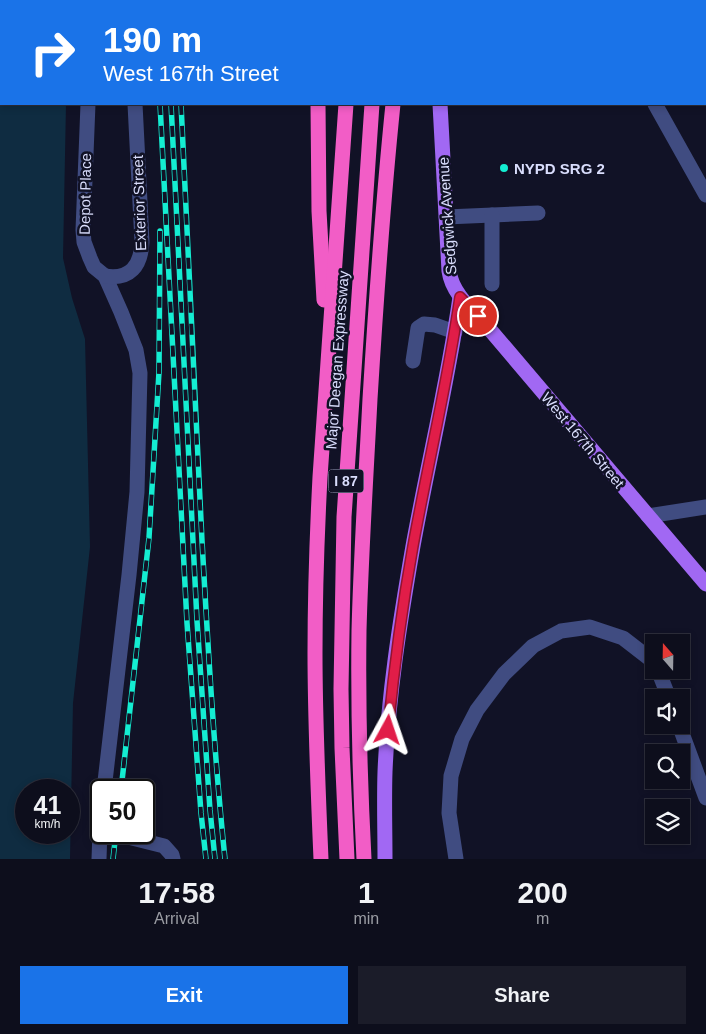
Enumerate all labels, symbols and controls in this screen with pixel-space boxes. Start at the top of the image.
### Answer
icon: right [20,20,85,85]
text: 190 m [103,20,202,59]
text: West 167th Street [103,61,279,86]
street label: Depot Place [76,153,94,235]
street label: Exterior Street [129,154,149,251]
street label: Sedgwick Avenue [434,156,460,276]
place label: NYPD SRG 2 [514,160,605,177]
marker: NYPD SRG 2 [498,162,510,174]
street label: Major Deegan Expressway [322,270,352,450]
pin [457,295,499,337]
icon: arrive [464,302,492,330]
street label: West 167th Street [538,389,629,492]
road number: I 87 [328,470,364,492]
north arrow [645,634,690,679]
map controls [645,634,690,844]
button: sound [645,689,690,734]
position arrow [361,703,413,755]
button: search [645,744,690,789]
speed limit sign: 50 [90,779,155,844]
text: 41 [34,791,61,819]
button: layers [645,799,690,844]
text: km/h [34,817,61,831]
text: 17:58 [138,876,215,909]
text: 1 [358,876,375,909]
text: 200 [518,876,568,909]
text: Arrival [154,910,199,927]
text: min [353,910,379,927]
text: m [536,910,549,927]
button: Exit [20,966,348,1024]
button: Share [358,966,686,1024]

